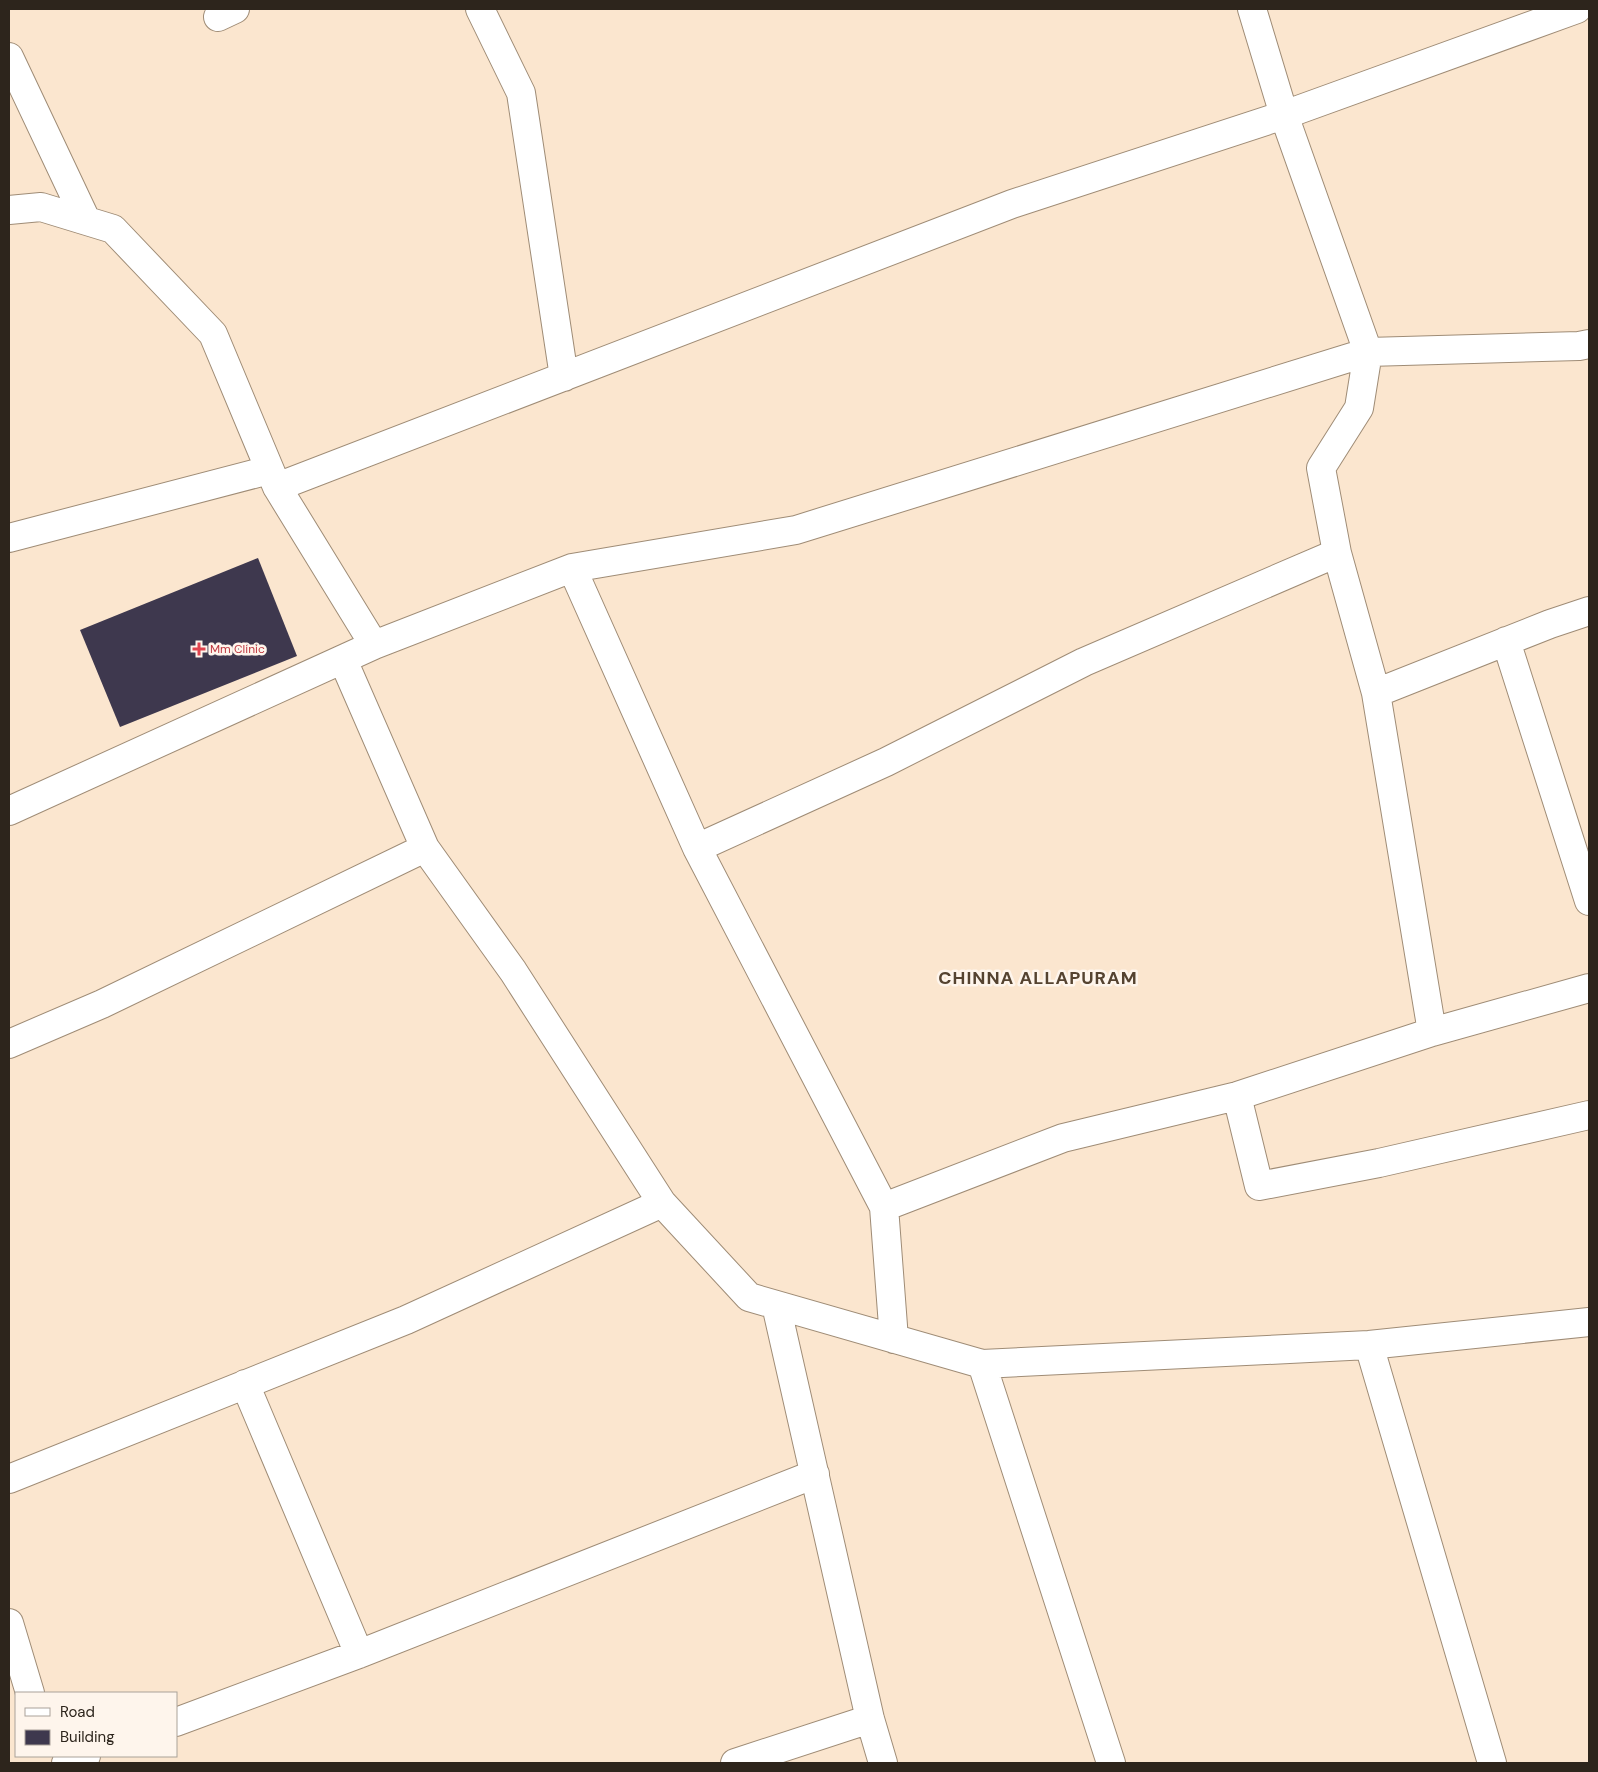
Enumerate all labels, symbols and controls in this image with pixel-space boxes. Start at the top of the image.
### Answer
place label: Mm Clinic [210,641,265,657]
marker: Mm Clinic [192,642,206,656]
district label: CHINNA ALLAPURAM [938,966,1138,990]
legend [15,1692,178,1757]
text: Road [60,1702,95,1722]
text: Building [60,1727,115,1747]

